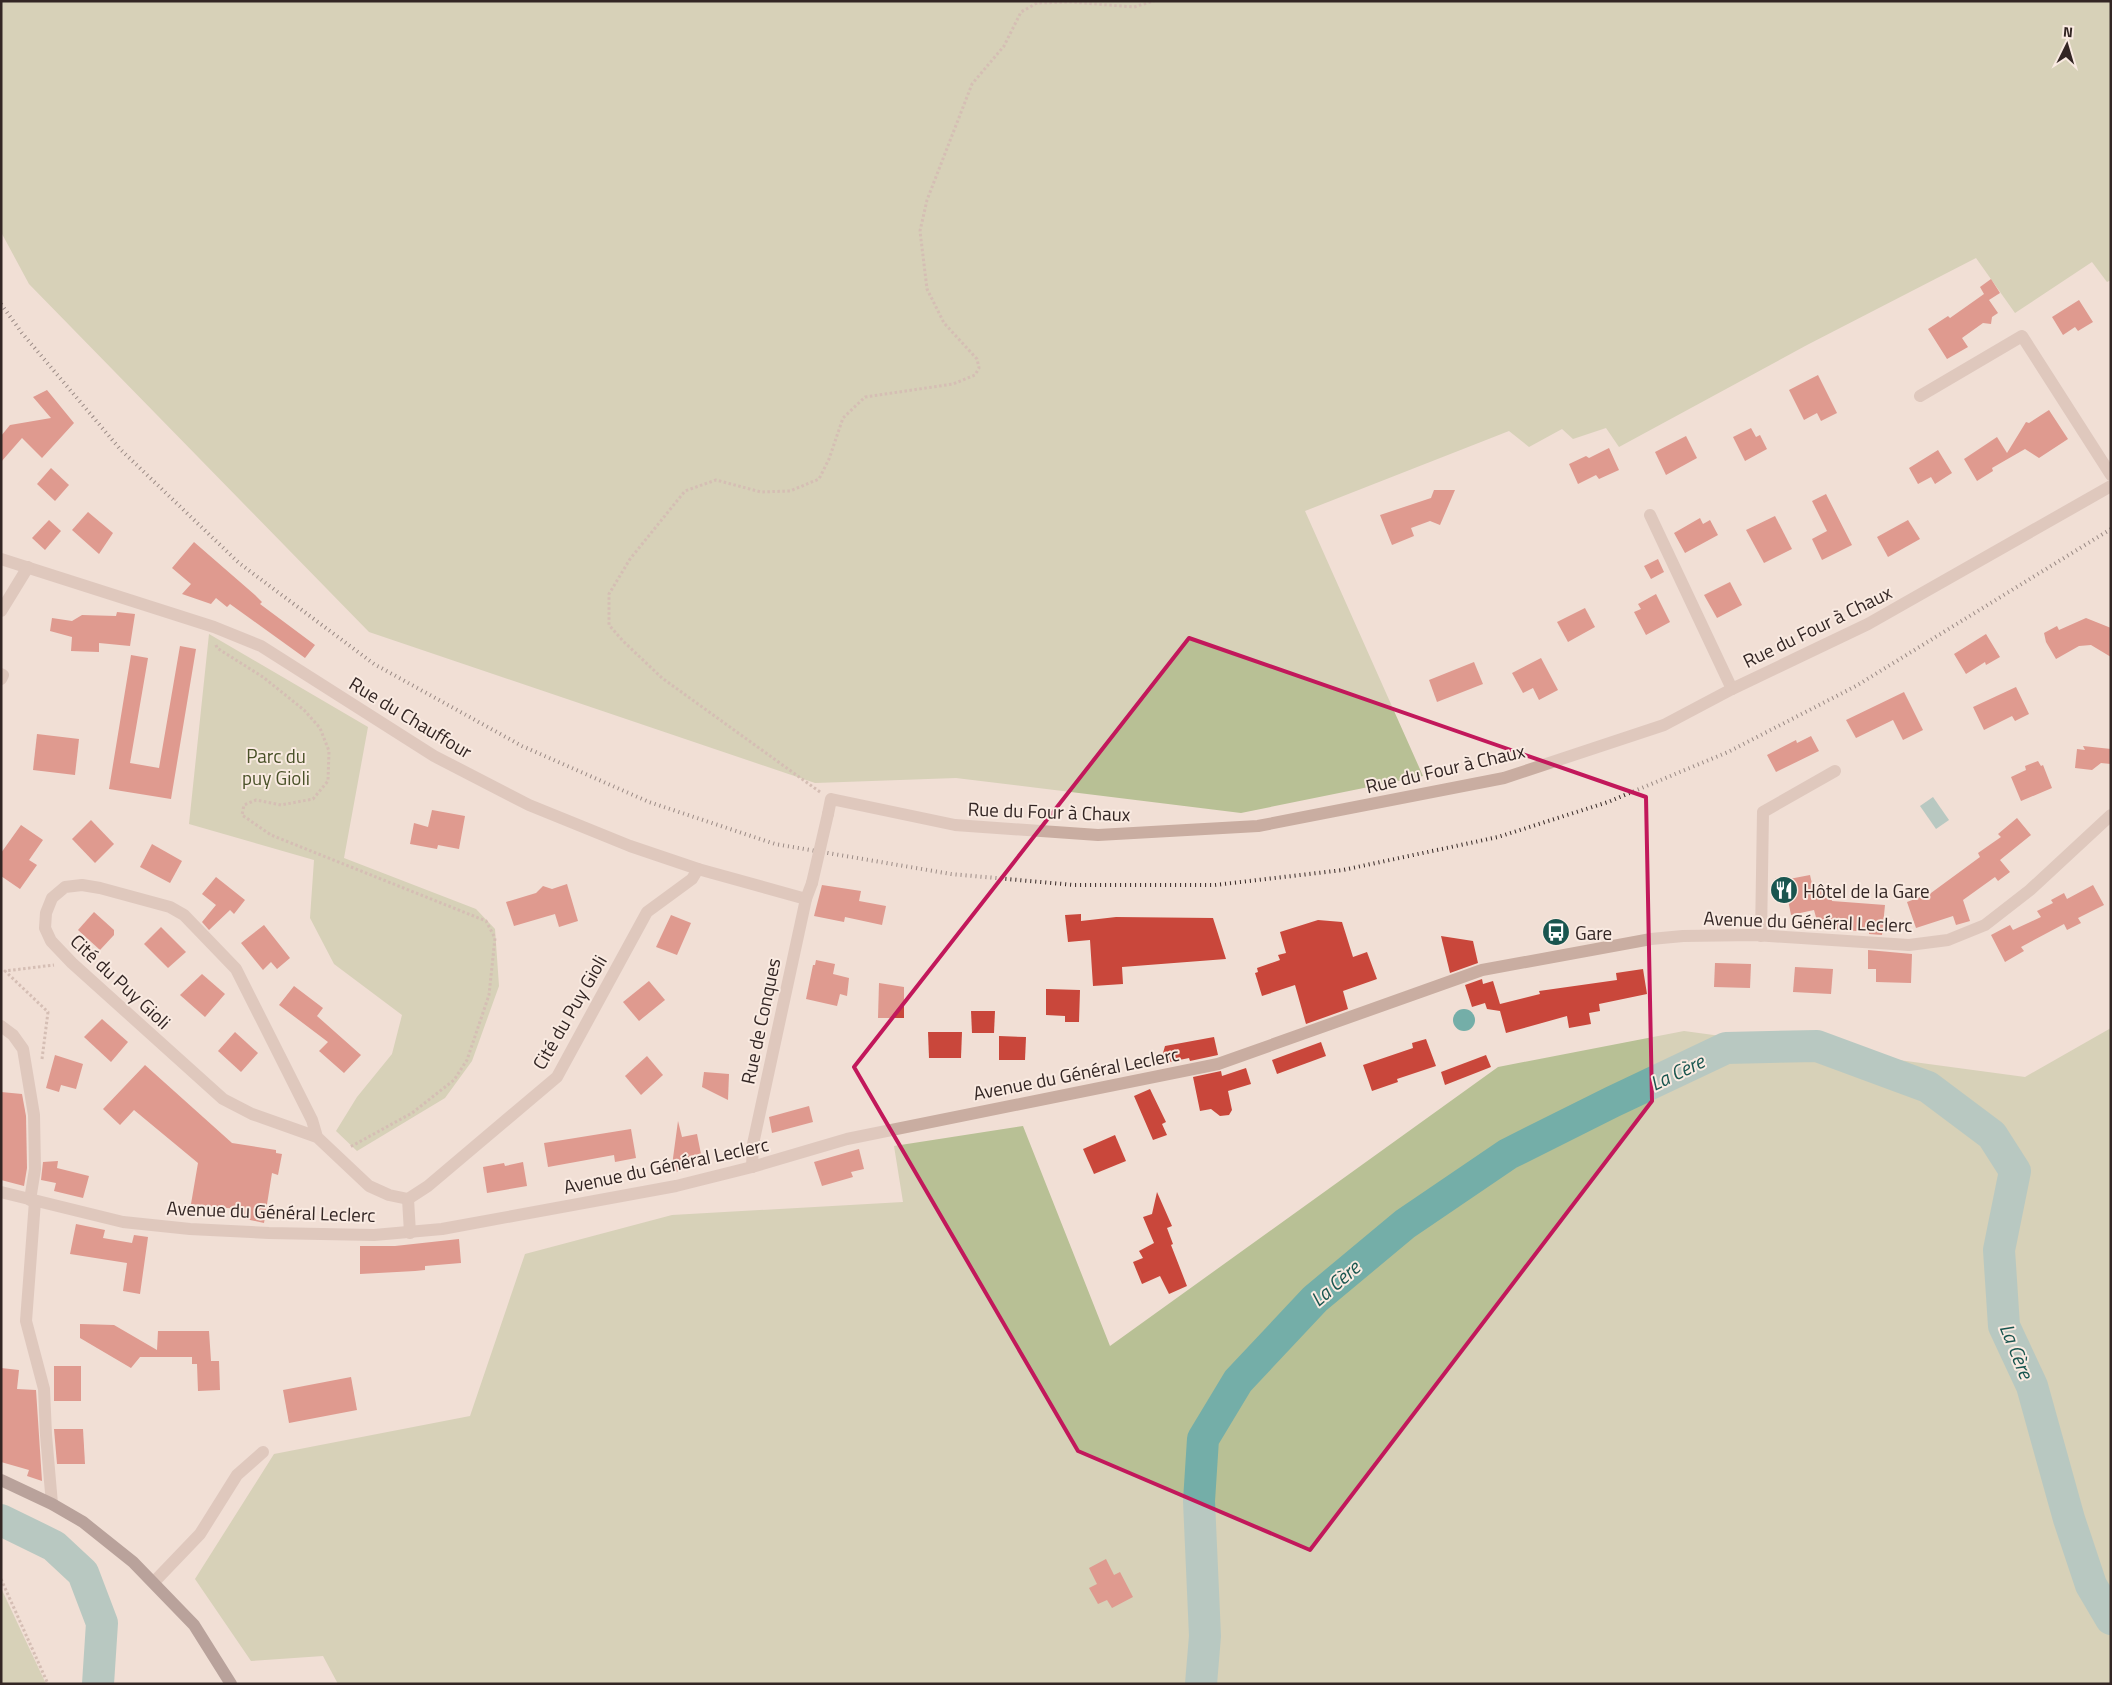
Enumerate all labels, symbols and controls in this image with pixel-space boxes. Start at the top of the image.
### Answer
north arrow [2042,20,2092,70]
text: N [2062,21,2074,42]
street label: Rue du Four à Chaux [1737,577,1897,675]
street label: Rue du Chauffour [344,669,478,765]
street label: Rue du Four à Chaux [1362,735,1528,800]
park label: Parc du puy Gioli [242,741,310,792]
street label: Rue du Four à Chaux [967,794,1131,828]
restaurant icon: Hôtel de la Gare [1769,875,1799,905]
place label: Hôtel de la Gare [1803,876,1930,905]
street label: Avenue du Général Leclerc [1703,903,1913,939]
bus stop icon: Gare [1541,917,1571,947]
place label: Gare [1575,918,1612,947]
street label: Cité du Puy Gioli [64,927,178,1035]
street label: Cité du Puy Gioli [524,949,614,1075]
street label: Rue de Conques [732,955,788,1087]
street label: Avenue du Général Leclerc [971,1039,1181,1107]
water label: La Cère [1644,1045,1711,1098]
street label: Avenue du Général Leclerc [561,1129,771,1201]
street label: Avenue du Général Leclerc [166,1193,376,1229]
water label: La Cère [1303,1251,1368,1313]
water label: La Cère [1992,1319,2043,1385]

